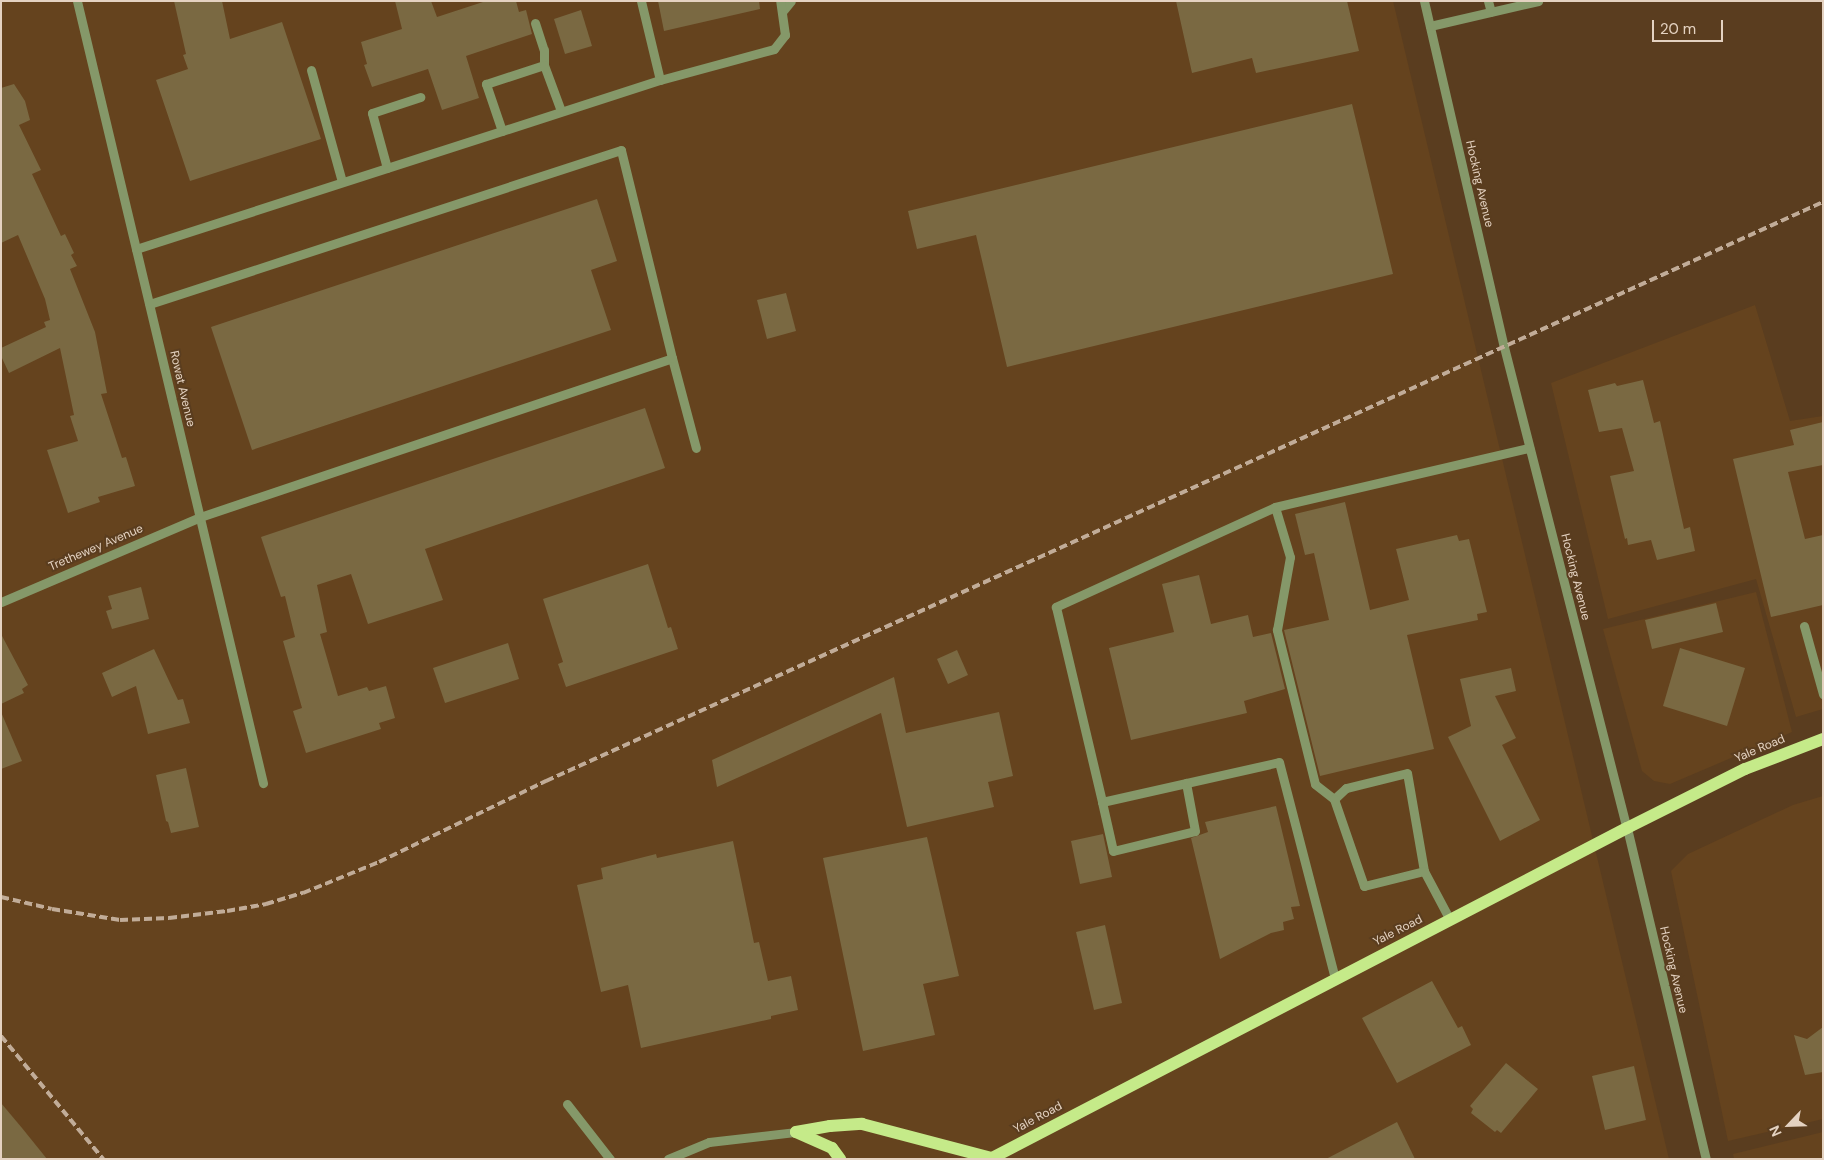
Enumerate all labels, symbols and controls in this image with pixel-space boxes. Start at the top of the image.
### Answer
scale bar [1654,10,1725,42]
text: 20 m [1660,19,1696,39]
street label: Hocking Avenue [1462,139,1496,229]
street label: Rowat Avenue [166,350,198,428]
street label: Trethewey Avenue [47,522,145,574]
street label: Hocking Avenue [1557,532,1593,622]
street label: Yale Road [1733,732,1787,766]
street label: Yale Road [1371,913,1425,949]
street label: Hocking Avenue [1656,925,1690,1015]
street label: Yale Road [1011,1099,1065,1137]
north arrow [1764,1100,1814,1150]
text: N [1765,1123,1786,1139]

